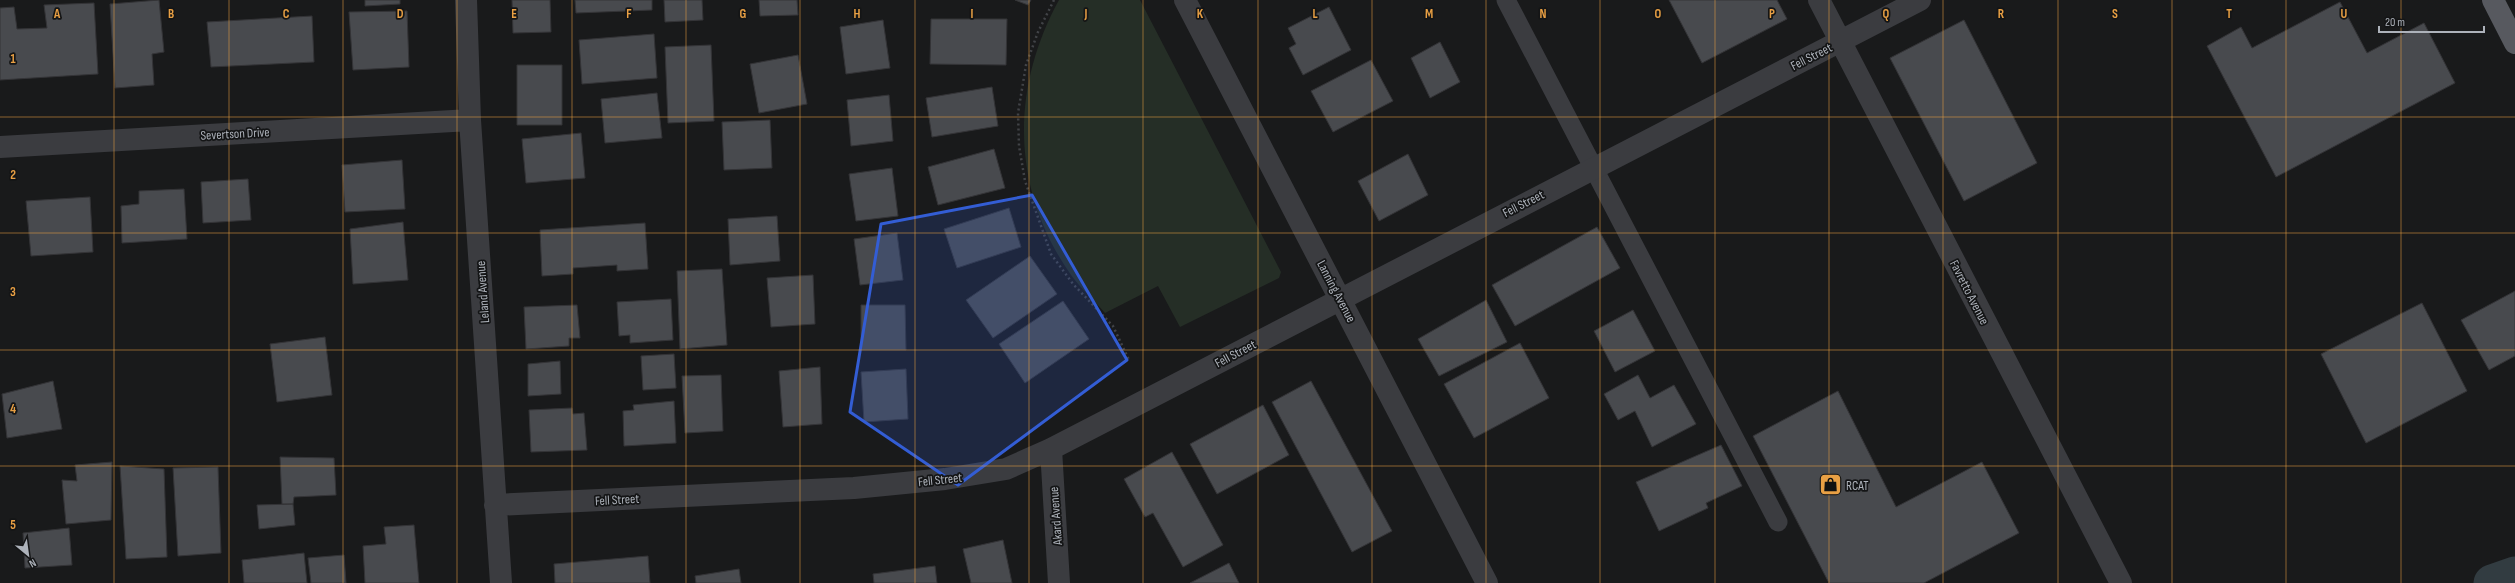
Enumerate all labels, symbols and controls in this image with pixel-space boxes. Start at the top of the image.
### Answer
text: A [53,6,61,22]
text: B [168,6,174,22]
text: C [283,6,290,22]
text: D [397,6,404,22]
text: E [511,6,517,22]
text: F [626,6,632,22]
text: G [740,6,747,22]
text: H [854,6,861,22]
text: I [971,6,974,22]
text: J [1084,6,1088,22]
text: K [1197,6,1204,22]
text: L [1312,6,1318,22]
text: M [1425,6,1433,22]
text: N [1540,6,1547,22]
text: O [1655,6,1662,22]
text: P [1769,6,1775,22]
text: Q [1883,6,1890,22]
text: R [1998,6,2005,22]
text: S [2112,6,2118,22]
text: T [2226,6,2232,22]
text: U [2341,6,2348,22]
scale bar [2379,8,2484,34]
text: 20 m [2385,15,2405,30]
street label: Fell Street [1788,40,1835,74]
text: 1 [10,51,16,67]
street label: Severtson Drive [200,124,270,144]
text: 2 [10,167,16,183]
street label: Fell Street [1500,187,1547,221]
street label: Favretto Avenue [1946,257,1992,327]
street label: Lanning Avenue [1313,258,1359,325]
street label: Leland Avenue [473,260,493,323]
text: 3 [10,284,16,300]
street label: Fell Street [1212,336,1259,371]
text: 4 [10,401,16,417]
street label: Fell Street [917,470,963,490]
shop icon: RCAT [1818,472,1844,498]
place label: RCAT [1846,478,1869,494]
street label: Akard Avenue [1046,486,1066,547]
street label: Fell Street [595,491,640,509]
text: 5 [10,517,16,533]
north arrow [8,535,48,575]
text: N [27,556,38,570]

